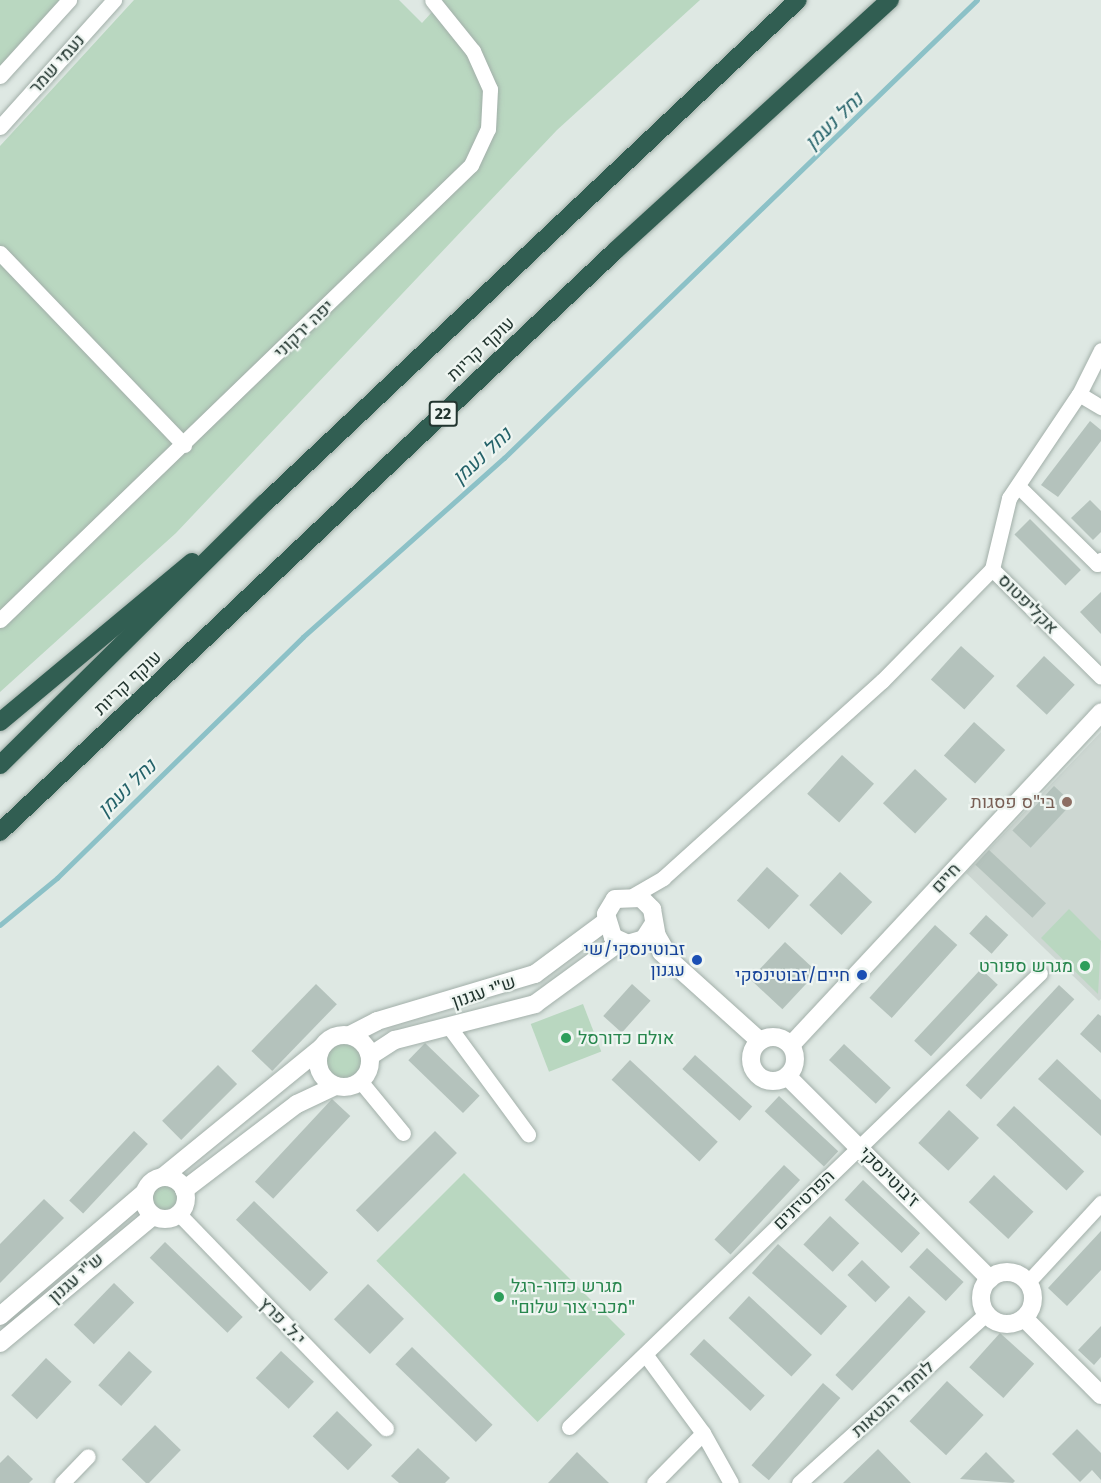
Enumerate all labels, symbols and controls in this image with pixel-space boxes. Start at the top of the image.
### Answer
street label: נעמי שמר [25,30,89,98]
water label: נחל נעמן [800,87,868,155]
street label: יפה ירקוני [270,295,338,363]
street label: עוקף קריות [443,312,519,386]
road number: 22 [428,401,458,427]
water label: נחל נעמן [447,423,517,489]
street label: אקליפטוס [993,569,1063,639]
street label: עוקף קריות [90,646,166,720]
water label: נחל נעמן [93,754,161,822]
place label: בי"ס פסגות [970,791,1055,813]
marker: בי"ס פסגות [1060,795,1074,809]
street label: חיים [927,858,965,898]
place label: זבוטינסקי/שי עגנון [584,939,685,982]
marker: זבוטינסקי/שי עגנון [690,953,704,967]
place label: מגרש ספורט [979,955,1073,977]
marker: מגרש ספורט [1078,959,1092,973]
place label: חיים/זבוטינסקי [735,964,850,986]
marker: חיים/זבוטינסקי [855,968,869,982]
street label: ש"י עגנון [449,971,519,1013]
place label: אולם כדורסל [578,1027,674,1049]
marker: אולם כדורסל [559,1031,573,1045]
street label: ז'בוטינסקי [854,1142,924,1212]
street label: הפרטיזנים [769,1165,839,1235]
street label: ש"י עגנון [44,1248,108,1308]
place label: מגרש כדור-רגל "מכבי צור שלום" [511,1276,635,1318]
marker: מגרש כדור-רגל "מכבי צור שלום" [492,1290,506,1304]
street label: י.ל. פרץ [254,1293,310,1349]
street label: לוחמי הגטאות [847,1356,939,1442]

